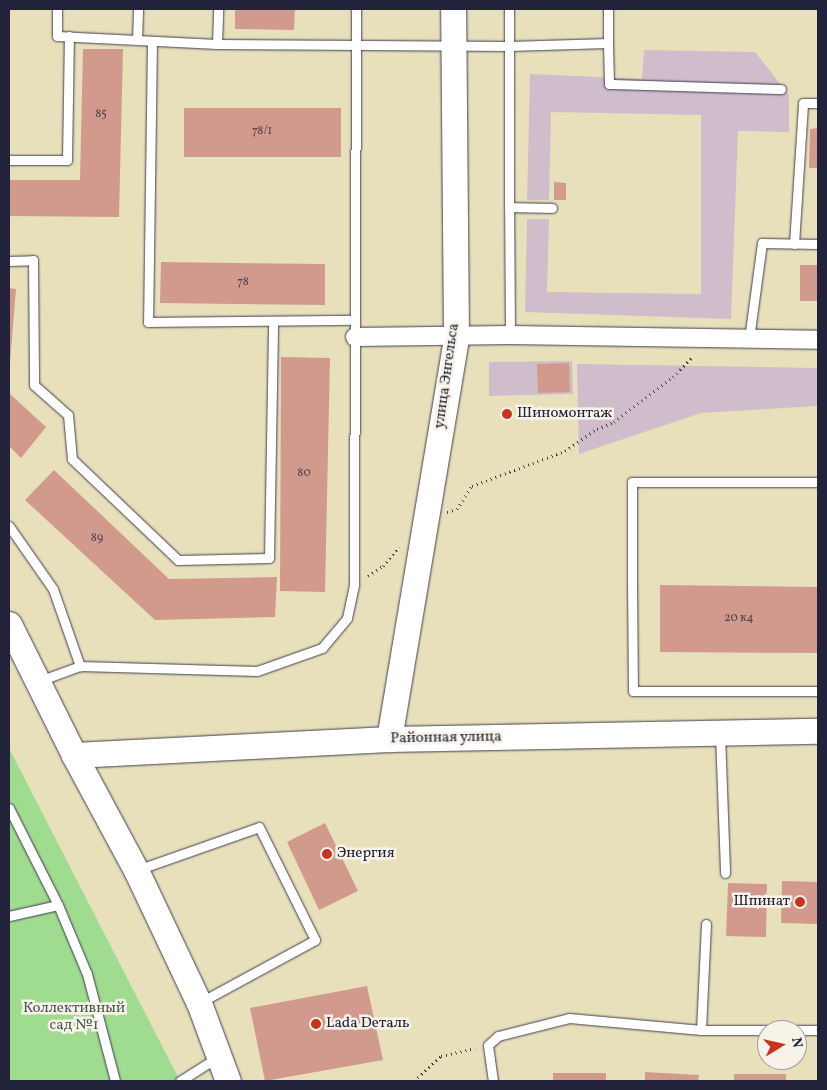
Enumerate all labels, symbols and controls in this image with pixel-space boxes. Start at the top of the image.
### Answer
house number: 85 [95,108,107,122]
house number: 78/1 [252,125,272,139]
house number: 78 [237,276,249,290]
street label: улица Энгельса [431,322,463,430]
place label: Шиномонтаж [517,405,612,423]
marker: Шиномонтаж [501,408,513,420]
house number: 80 [297,467,311,481]
house number: 89 [91,532,103,546]
house number: 20 к4 [724,612,754,626]
street label: Районная улица [390,728,502,748]
place label: Энергия [337,845,395,863]
marker: Энергия [321,848,333,860]
place label: Шпинат [734,893,790,911]
marker: Шпинат [794,896,806,908]
park label: Коллективный сад №1 [23,999,125,1034]
place label: Lada Dеталь [326,1015,410,1033]
marker: Lada Dеталь [310,1018,322,1030]
north arrow [757,1020,807,1070]
text: N [786,1036,806,1049]

